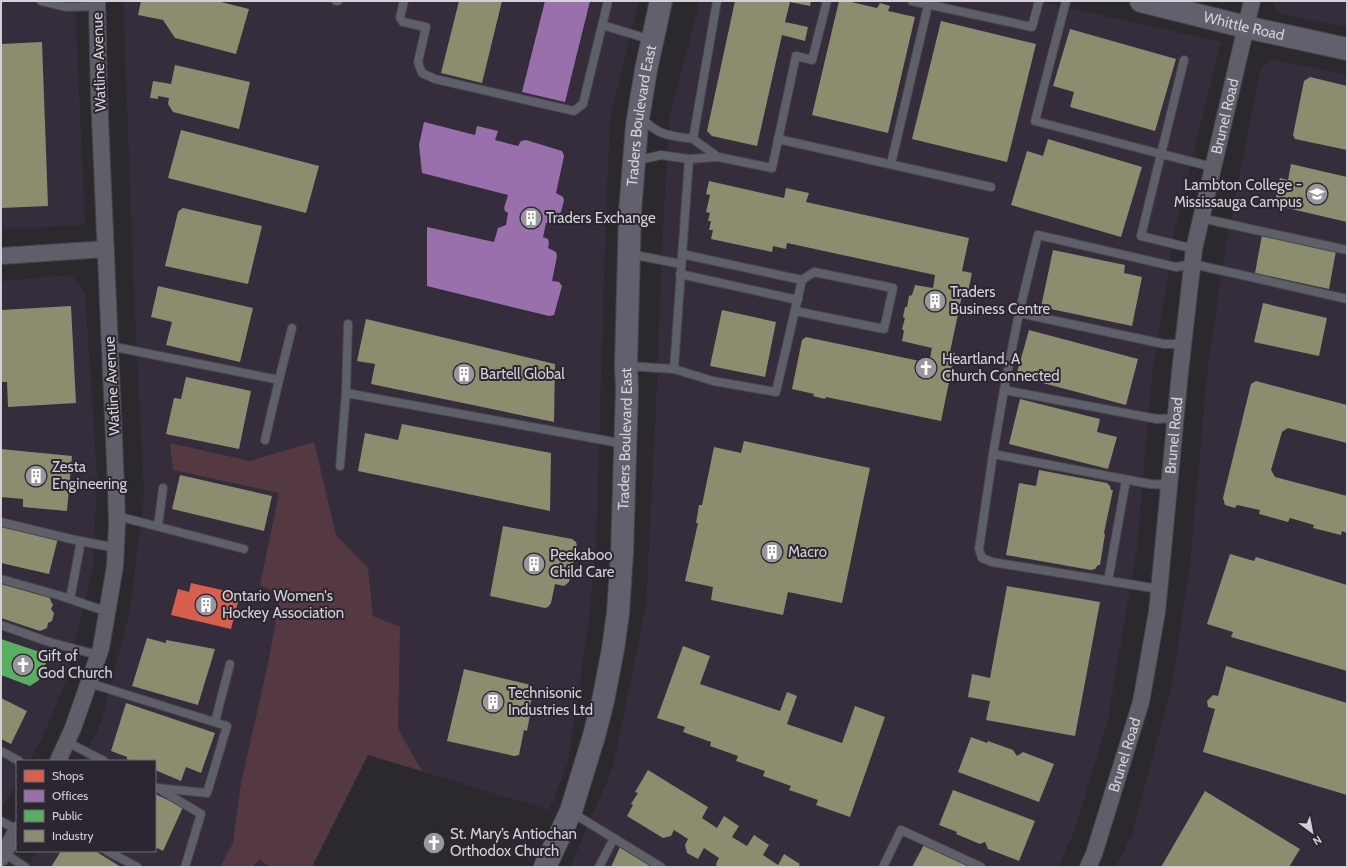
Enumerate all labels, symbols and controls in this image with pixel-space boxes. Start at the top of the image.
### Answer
street label: Whittle Road [1202,8,1286,44]
street label: Watline Avenue [88,12,110,112]
street label: Traders Boulevard East [623,43,660,187]
street label: Brunel Road [1207,77,1243,156]
place label: Lambton College - Mississauga Campus [1174,176,1302,211]
school or university icon: Lambton College - Mississauga Campus [1304,181,1330,207]
building icon: Traders Exchange [518,205,544,231]
place label: Traders Exchange [546,209,656,227]
place label: Traders Business Centre [950,283,1051,318]
building icon: Traders Business Centre [922,288,948,314]
street label: Watline Avenue [100,336,124,436]
place label: Heartland, A Church Connected [942,350,1060,385]
church icon: Heartland, A Church Connected [913,355,939,381]
building icon: Bartell Global [451,361,477,387]
place label: Bartell Global [480,365,565,383]
street label: Traders Boulevard East [614,367,636,510]
street label: Brunel Road [1161,396,1187,475]
place label: Zesta Engineering [52,458,128,493]
building icon: Zesta Engineering [23,463,49,489]
building icon: Macro [759,539,785,565]
place label: Macro [788,543,827,561]
place label: Peekaboo Child Care [550,546,615,581]
building icon: Peekaboo Child Care [521,551,547,577]
place label: Ontario Women's Hockey Association [222,587,344,622]
building icon: Ontario Women's Hockey Association [193,592,219,618]
place label: Gift of God Church [38,647,113,682]
church icon: Gift of God Church [10,652,36,678]
place label: Technisonic Industries Ltd [508,684,593,719]
building icon: Technisonic Industries Ltd [480,689,506,715]
street label: Brunel Road [1105,715,1145,794]
legend [16,760,156,852]
text: Shops [52,768,84,783]
text: Offices [52,788,88,803]
text: Public [52,808,83,823]
north arrow [1292,812,1332,852]
place label: St. Mary’s Antiochan Orthodox Church [450,825,577,860]
text: Industry [52,828,93,843]
church icon: St. Mary’s Antiochan Orthodox Church [421,830,447,856]
text: N [1310,832,1324,848]

